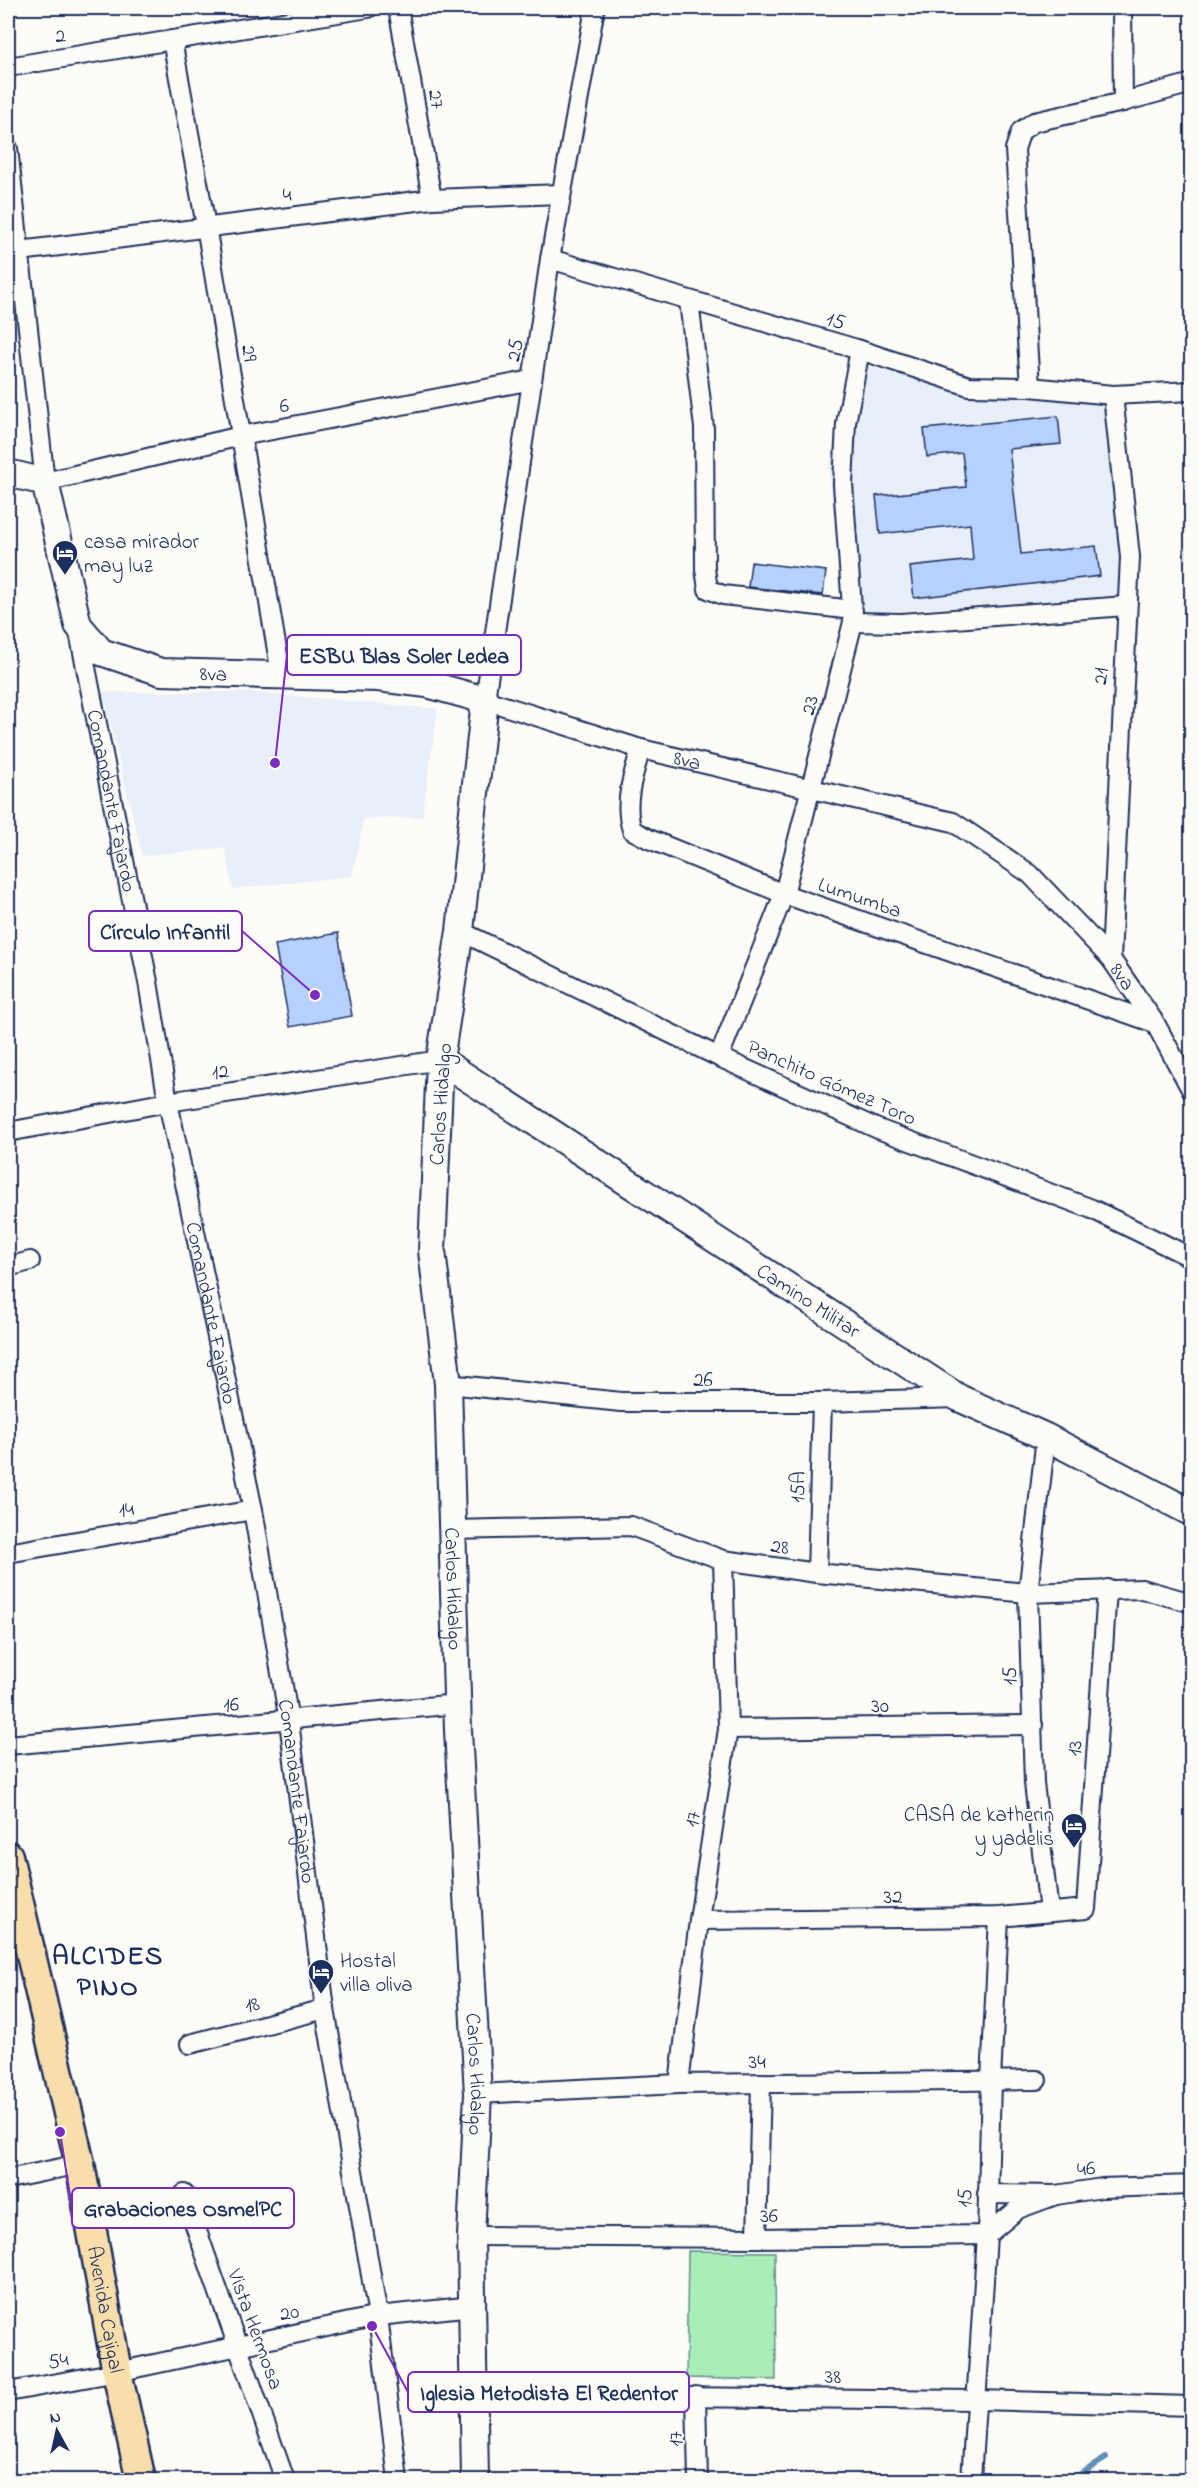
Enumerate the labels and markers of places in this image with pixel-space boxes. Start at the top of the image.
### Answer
place label: casa mirador may luz [84,528,200,584]
hotel icon: casa mirador may luz [50,538,80,576]
callout: ESBU Blas Soler Ledea [287,635,521,675]
callout: Círculo Infantil [89,911,242,951]
place label: CASA de katherin y yadelis [904,1801,1054,1857]
hotel icon: CASA de katherin y yadelis [1059,1811,1089,1849]
place label: Hostal villa oliva [340,1947,413,2001]
hotel icon: Hostal villa oliva [306,1957,336,1995]
callout: Grabaciones OsmelPC [72,2188,294,2228]
callout: Iglesia Metodista El Redentor [408,2372,689,2412]

